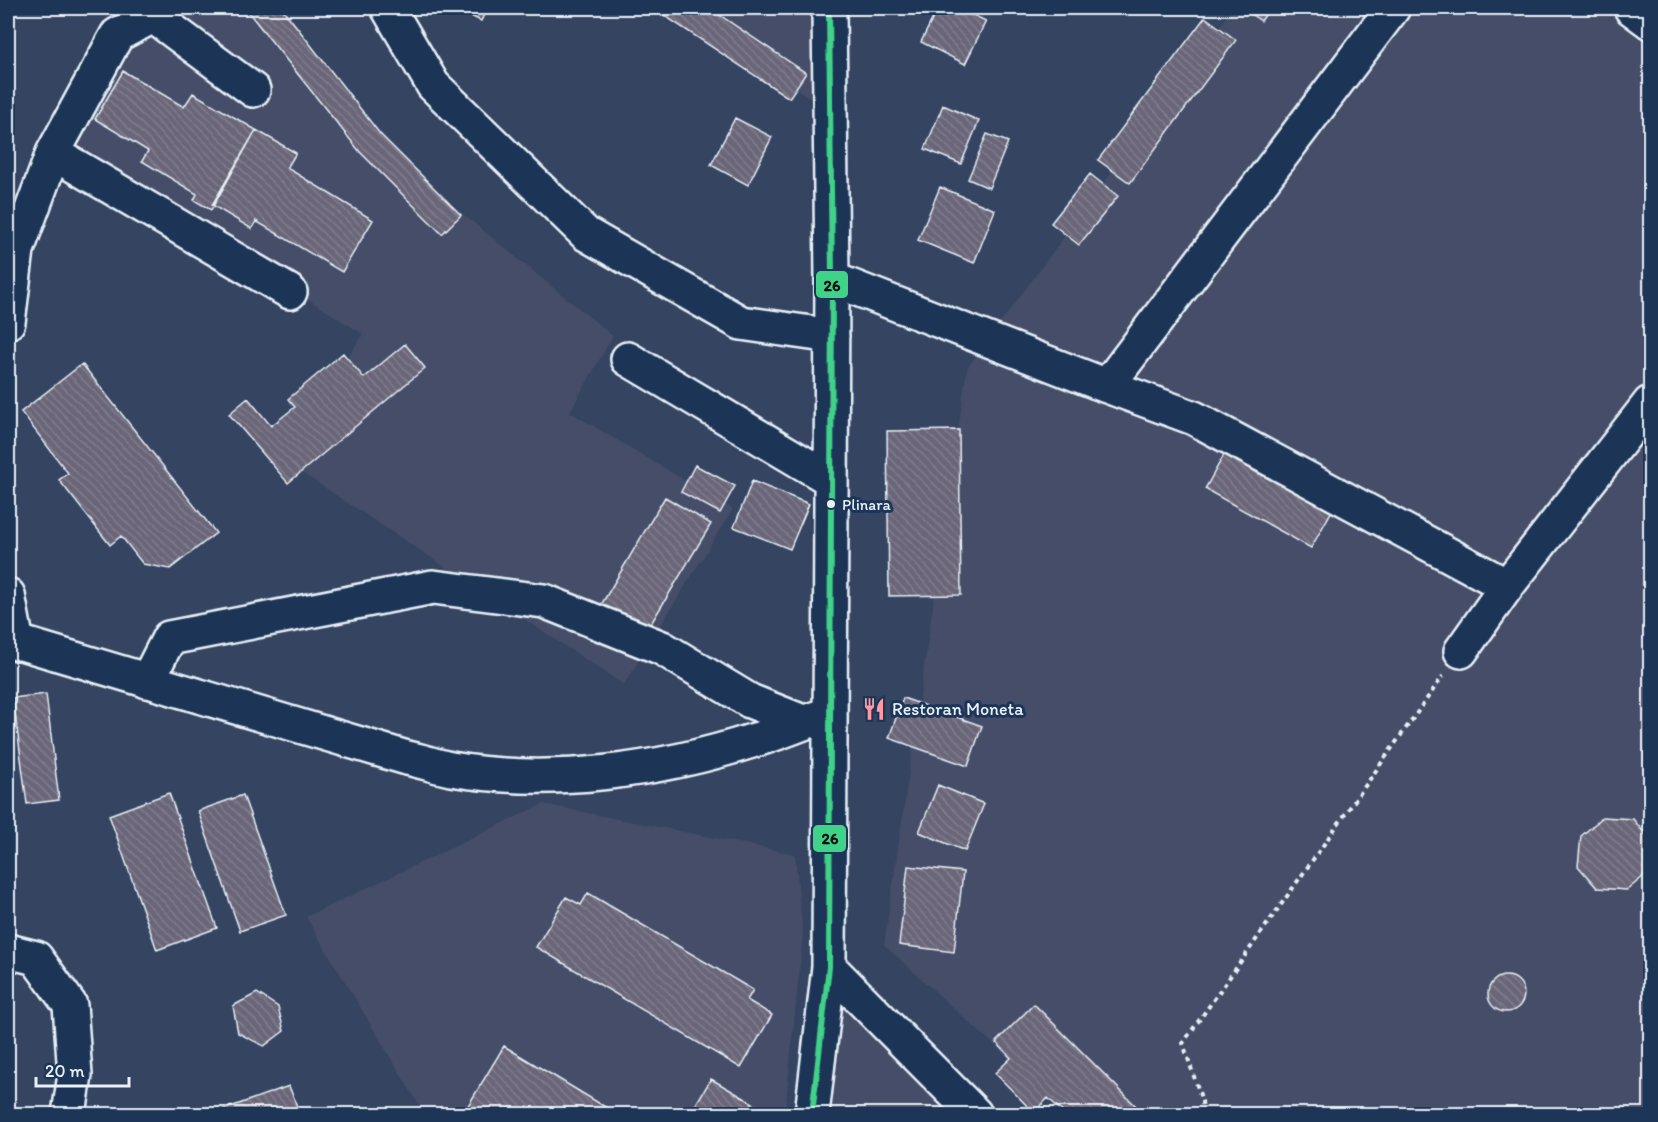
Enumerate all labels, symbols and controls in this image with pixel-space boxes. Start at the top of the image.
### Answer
line badge: 26 [815,270,849,299]
text: 26 [824,276,841,295]
place label: Plinara [842,495,892,514]
marker: Plinara [825,498,837,510]
restaurant icon: Restoran Moneta [861,696,887,722]
place label: Restoran Moneta [892,698,1024,720]
line badge: 26 [812,824,847,853]
text: 26 [822,829,839,848]
scale bar [36,1050,129,1088]
text: 20 m [45,1060,85,1082]

